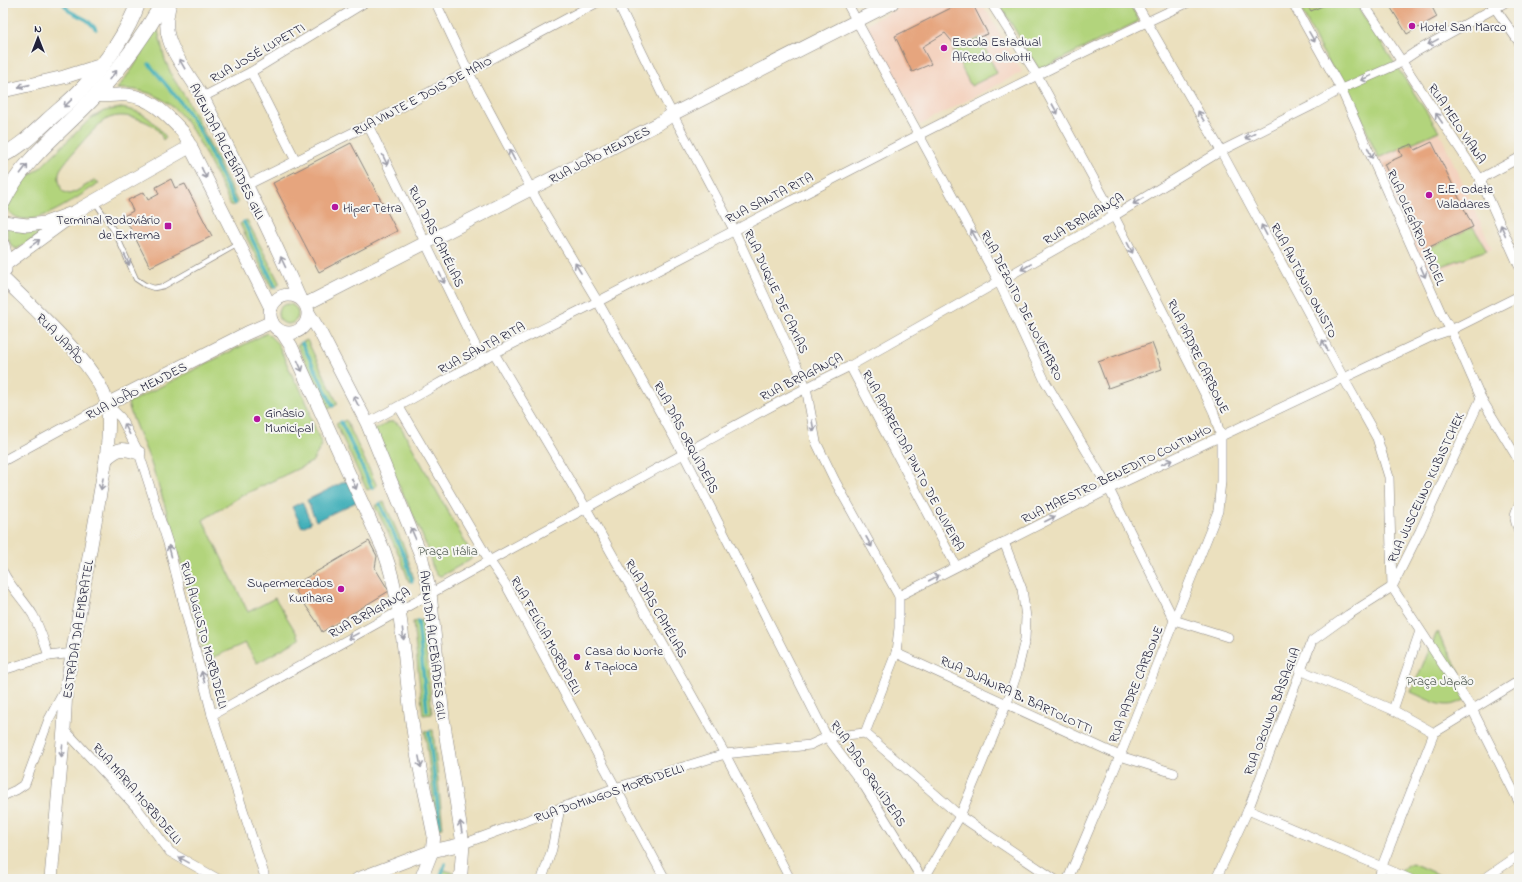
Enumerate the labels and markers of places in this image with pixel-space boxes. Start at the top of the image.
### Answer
place label: Hotel San Marco [1420,18,1507,37]
marker: Hotel San Marco [1407,21,1417,31]
place label: Escola Estadual Alfredo Olivotti [952,33,1041,67]
marker: Escola Estadual Alfredo Olivotti [939,43,949,53]
place label: E.E. Odete Valadares [1436,180,1493,214]
marker: E.E. Odete Valadares [1424,190,1434,200]
place label: Hiper Tetra [343,199,402,218]
marker: Hiper Tetra [330,202,340,212]
place label: Terminal Rodoviário de Extrema [56,211,160,245]
marker: Terminal Rodoviário de Extrema [163,221,173,231]
place label: Ginásio Municipal [265,404,313,438]
marker: Ginásio Municipal [252,414,262,424]
place label: Supermercados Kurihara [247,574,333,608]
marker: Supermercados Kurihara [336,584,346,594]
place label: Casa do Norte & Tapioca [585,642,663,676]
marker: Casa do Norte & Tapioca [572,652,582,662]

